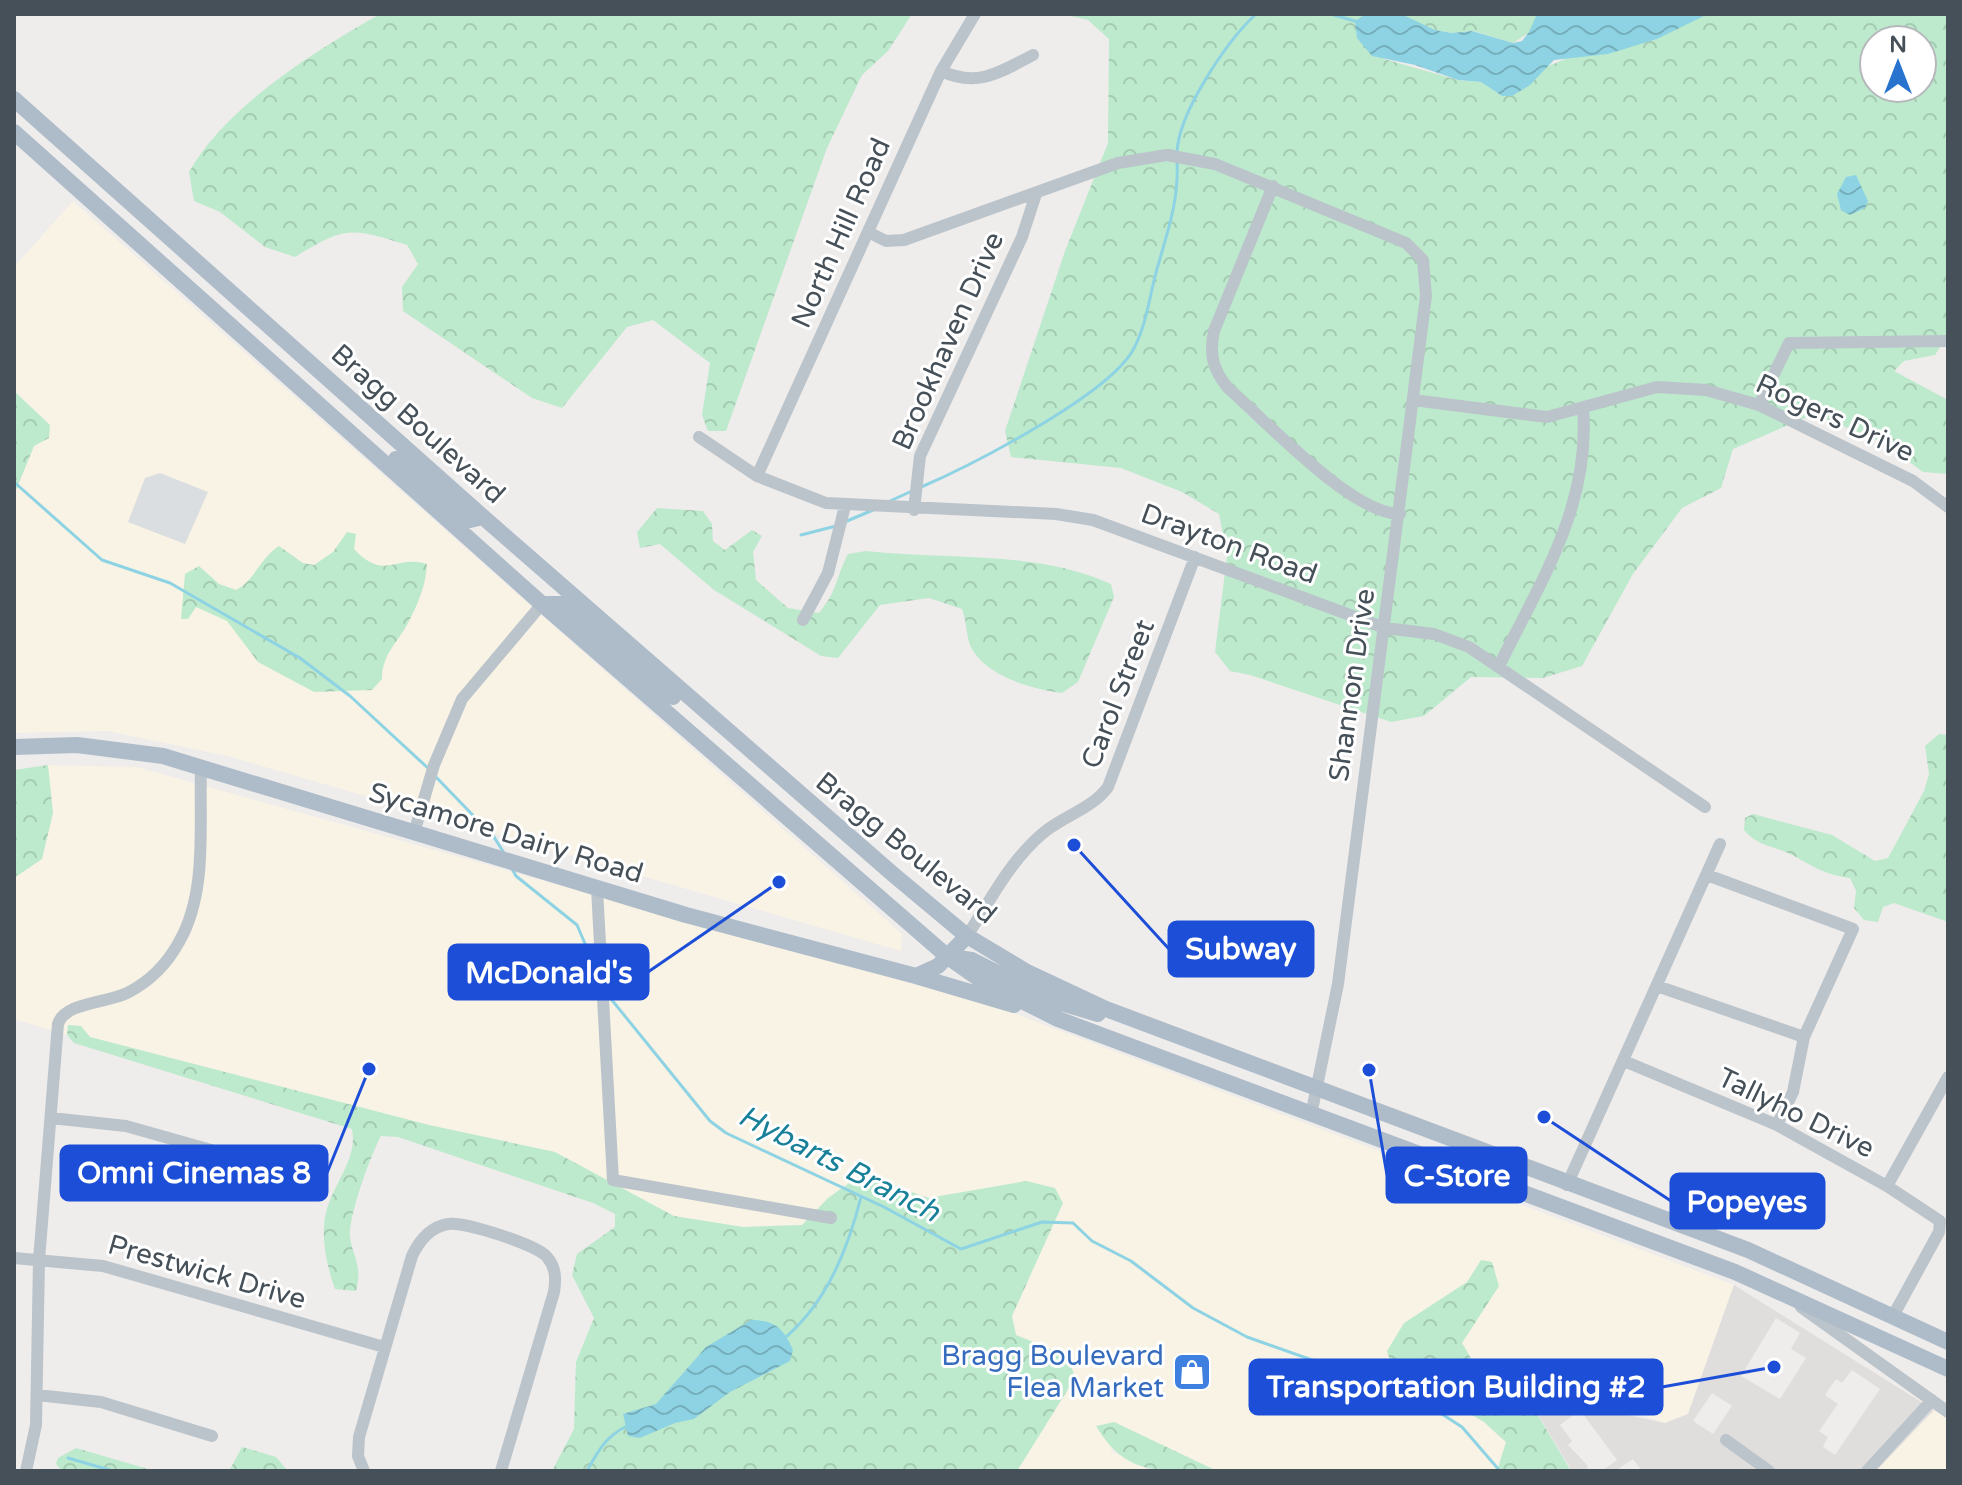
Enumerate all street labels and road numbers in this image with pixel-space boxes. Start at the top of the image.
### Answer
street label: North Hill Road [784,133,898,333]
street label: Brookhaven Drive [885,227,1011,455]
street label: Bragg Boulevard [324,337,512,511]
street label: Rogers Drive [1750,366,1920,470]
street label: Drayton Road [1136,496,1322,592]
street label: Shannon Drive [1322,586,1382,784]
street label: Carol Street [1074,614,1162,773]
street label: Bragg Boulevard [809,765,1003,931]
street label: Sycamore Dairy Road [365,775,647,891]
street label: Tallyho Drive [1712,1060,1880,1166]
street label: Prestwick Drive [104,1228,310,1316]

